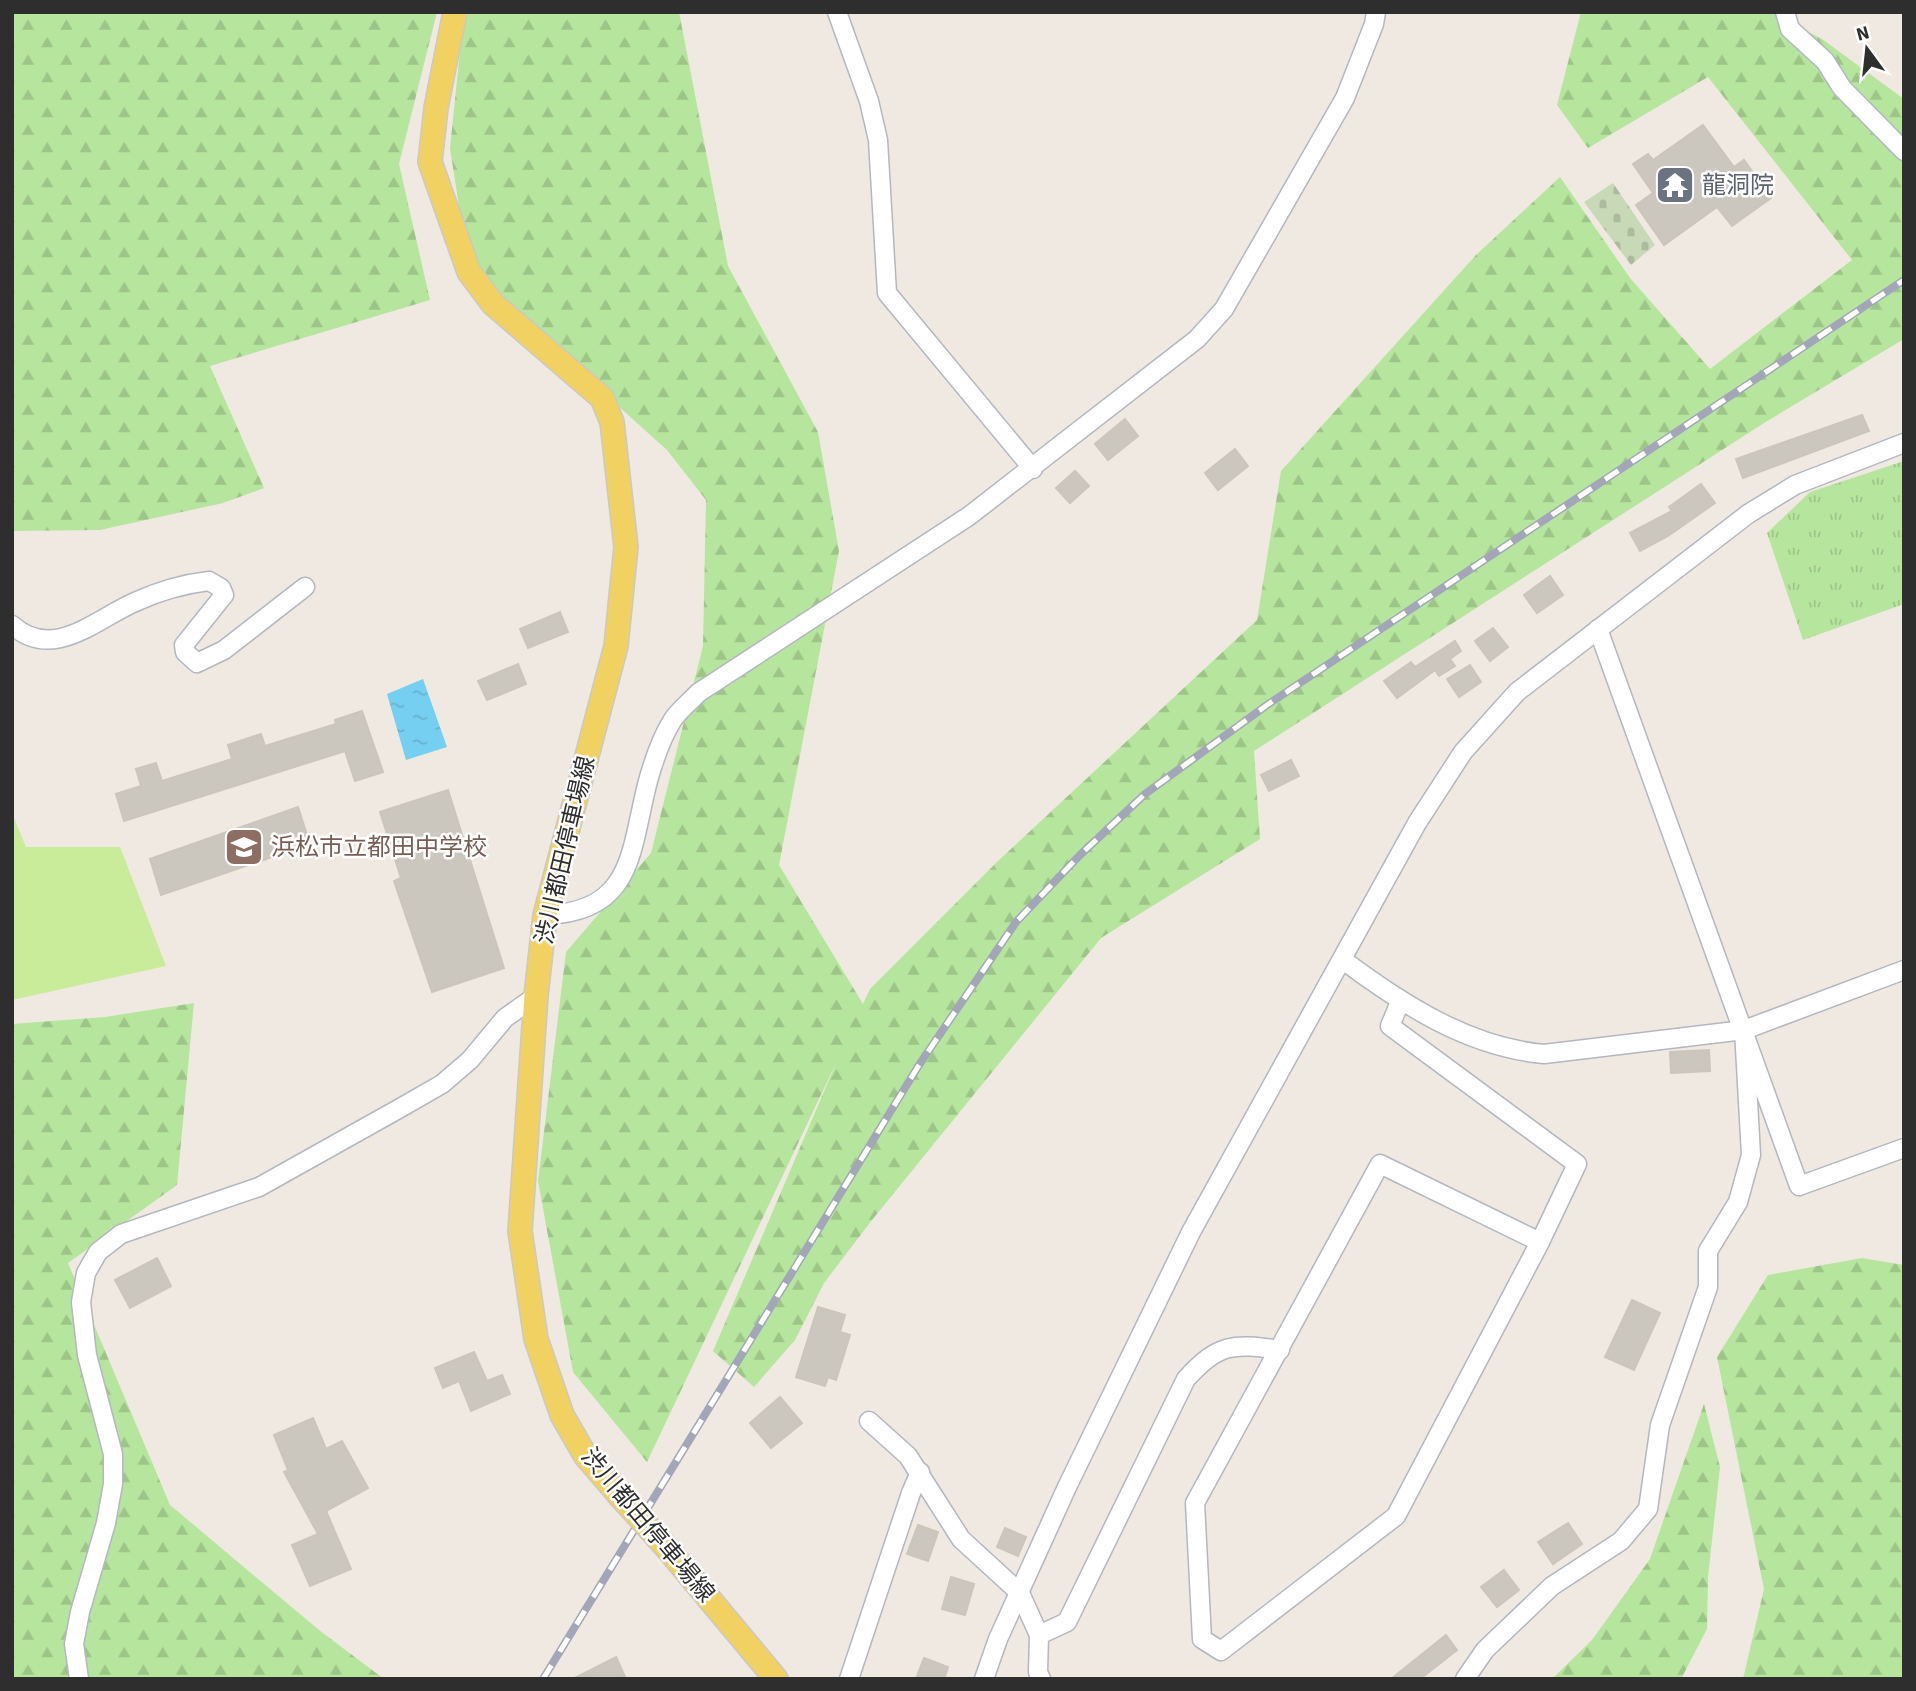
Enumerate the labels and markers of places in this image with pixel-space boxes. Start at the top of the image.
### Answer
temple icon: 龍洞院 [1654,164,1696,206]
place label: 龍洞院 [1702,168,1774,203]
school or university icon: 浜松市立都田中学校 [223,826,265,868]
place label: 浜松市立都田中学校 [271,830,487,865]

